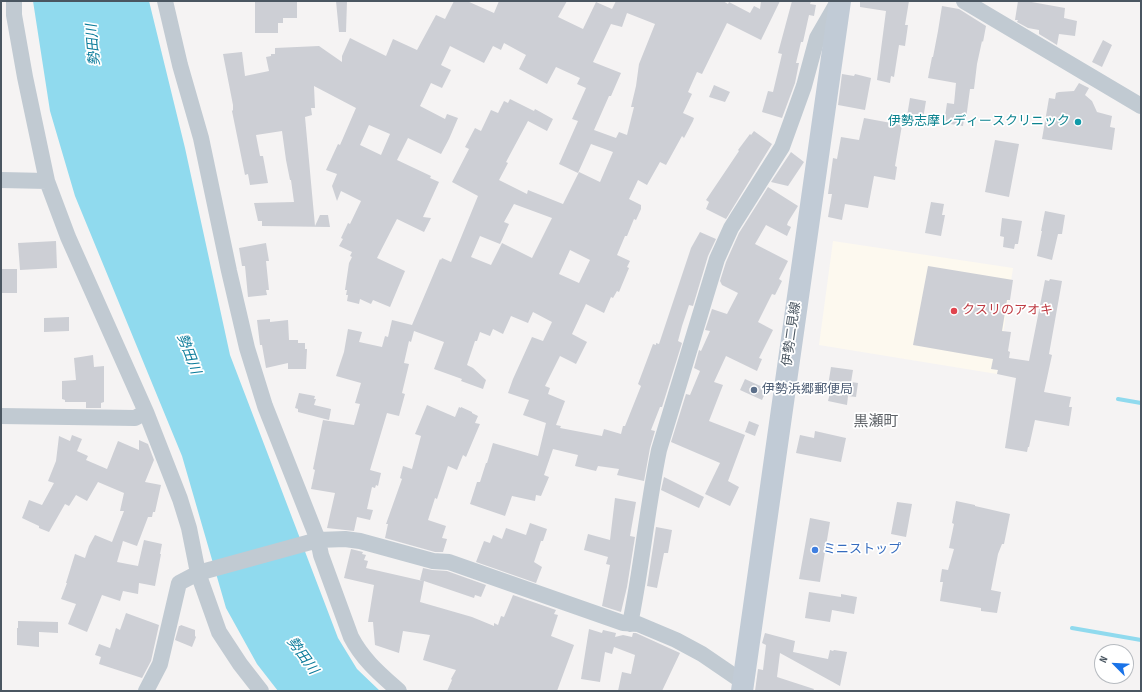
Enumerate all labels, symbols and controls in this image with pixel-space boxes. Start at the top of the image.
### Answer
water label: 勢田川 [84,23,104,67]
place label: 伊勢志摩レディースクリニック [888,114,1070,130]
marker: 伊勢志摩レディースクリニック [1073,117,1083,127]
street label: 伊勢二見線 [780,301,804,367]
place label: クスリのアオキ [962,303,1053,319]
marker: クスリのアオキ [949,306,959,316]
water label: 勢田川 [173,331,203,377]
place label: 伊勢浜郷郵便局 [762,382,853,398]
marker: 伊勢浜郷郵便局 [749,385,759,395]
district label: 黒瀬町 [854,413,898,431]
place label: ミニストップ [823,542,901,558]
marker: ミニストップ [810,545,820,555]
water label: 勢田川 [283,634,321,678]
north arrow [1094,644,1134,684]
text: N [1096,654,1111,665]

